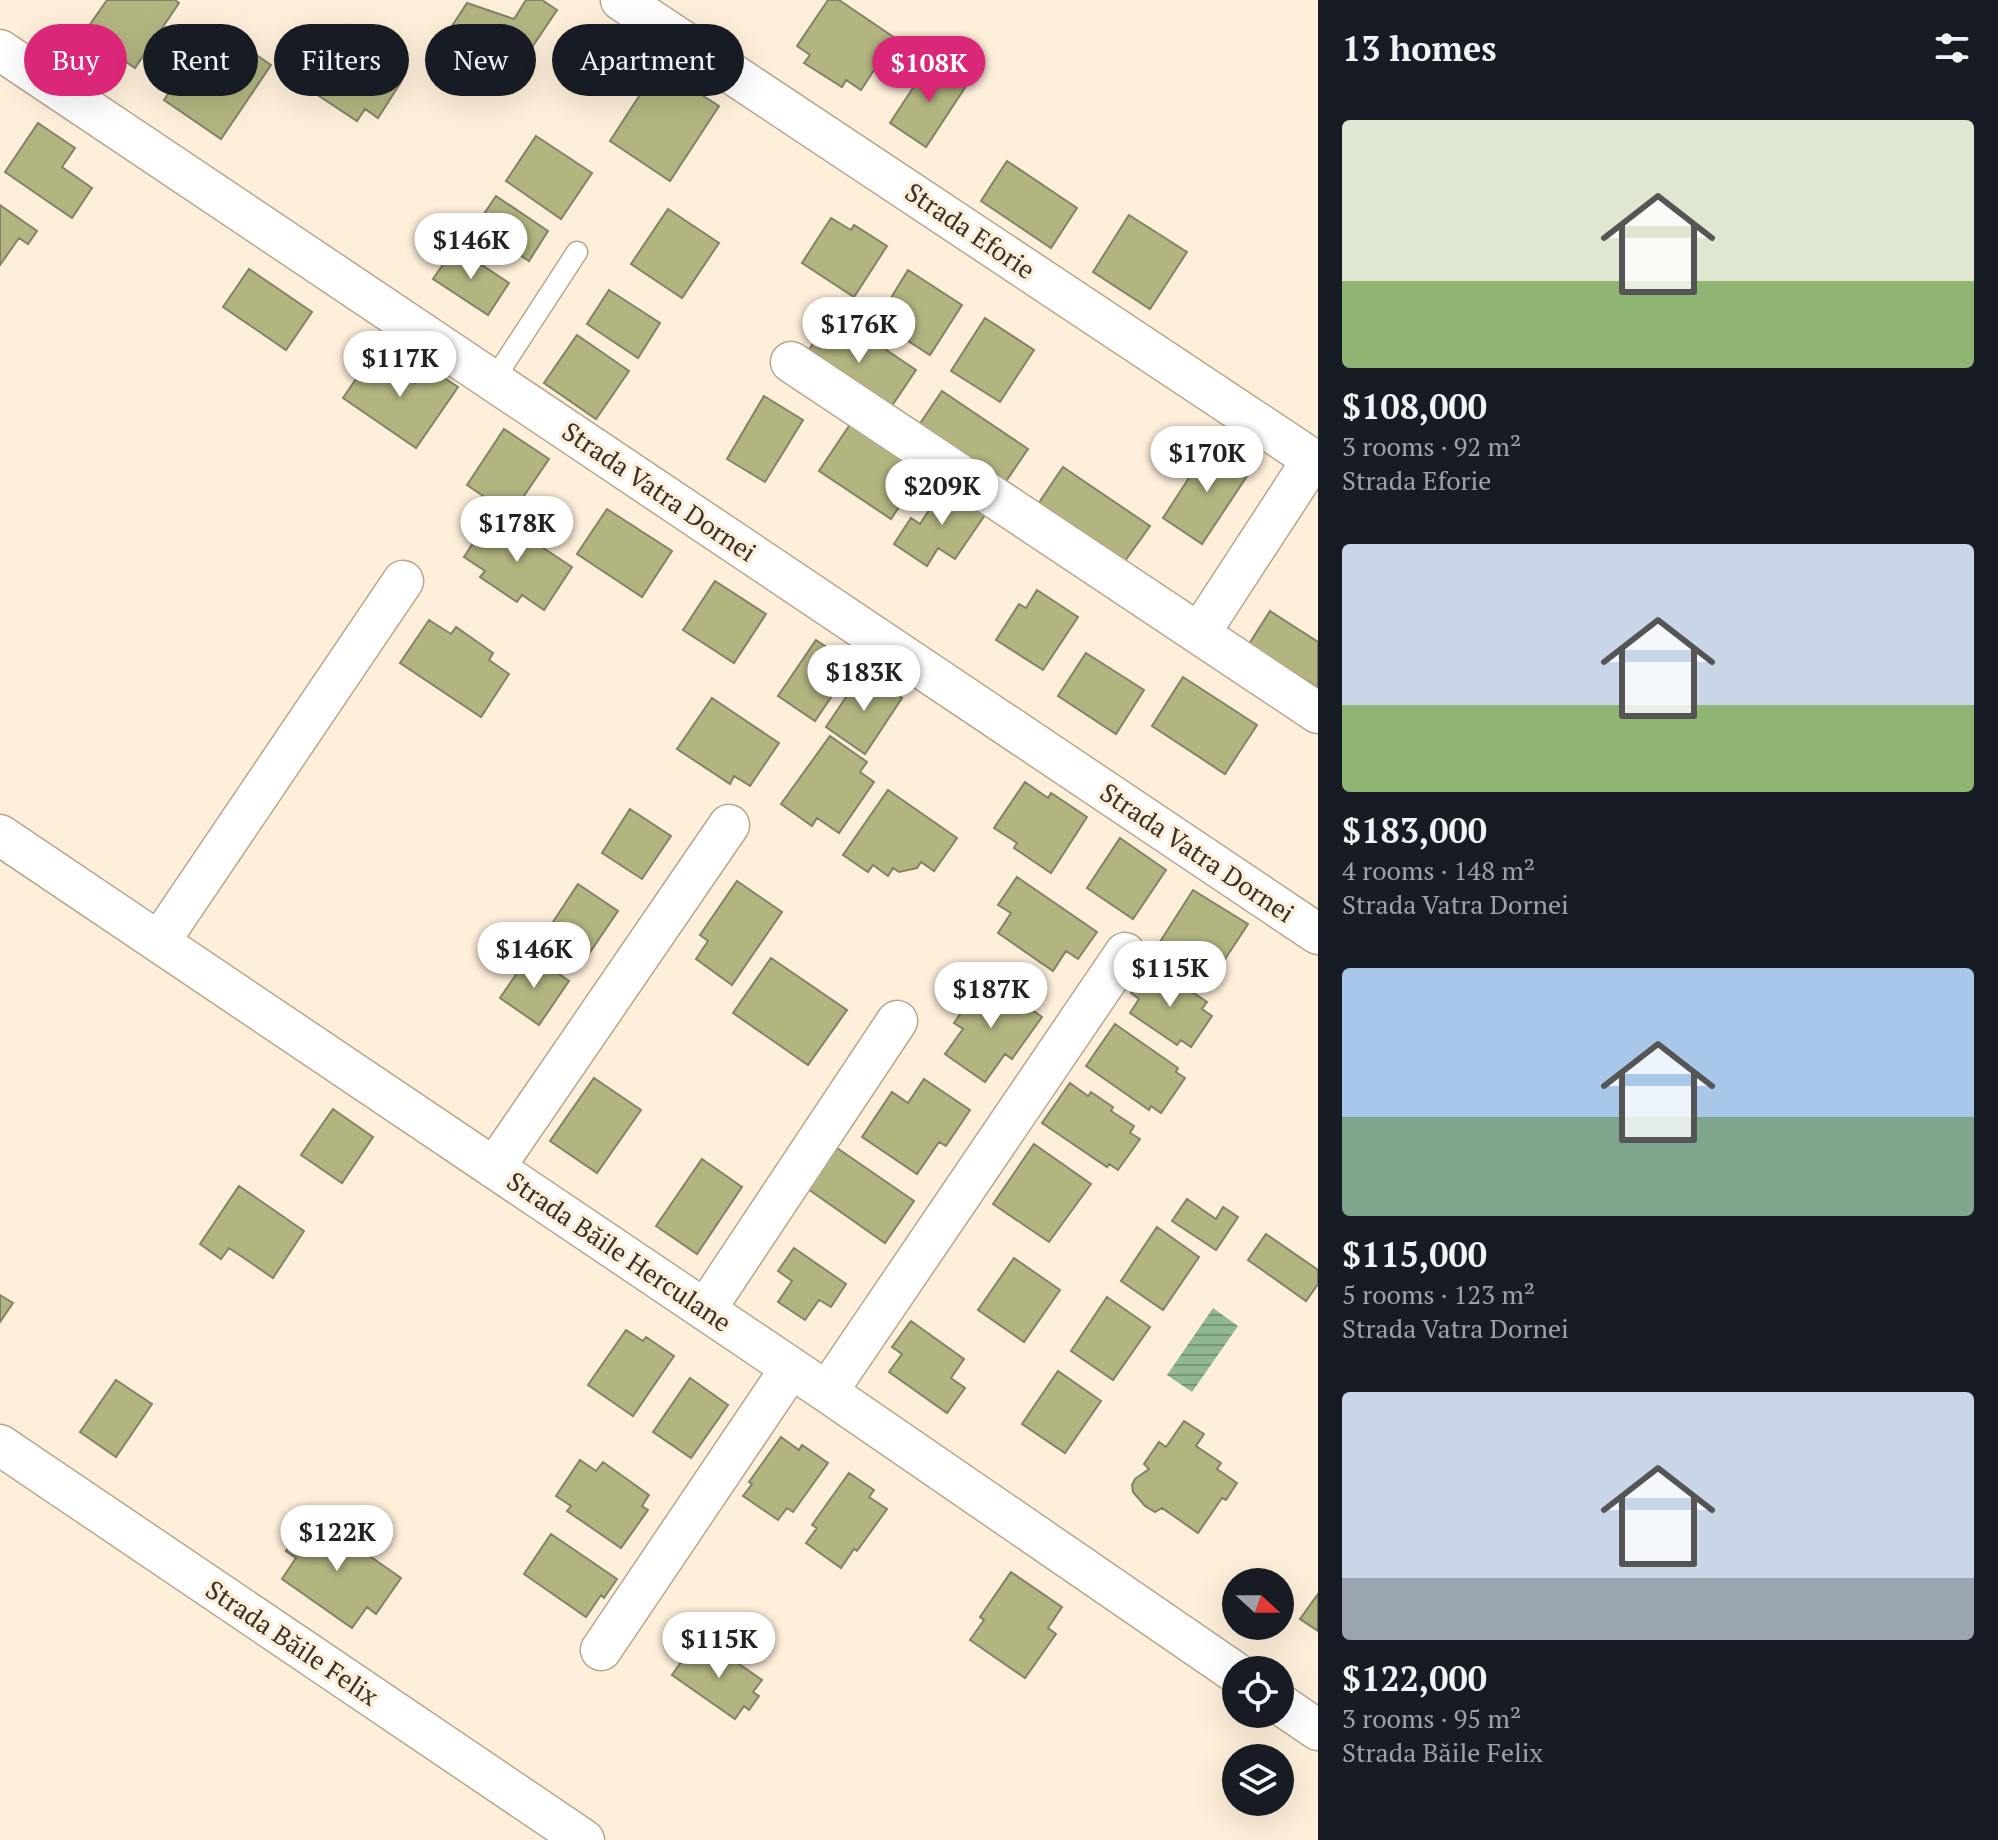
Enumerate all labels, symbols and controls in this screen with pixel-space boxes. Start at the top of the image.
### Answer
chip: Buy [24,24,127,96]
chip: Rent [143,24,258,96]
chip: Filters [274,24,409,96]
chip: New [425,24,536,96]
chip: Apartment [552,24,744,96]
text: 13 homes [1342,26,1497,71]
icon: filters [1930,26,1974,70]
pin: $108K [873,36,985,104]
text: $108K [890,45,968,79]
icon: home [1586,172,1730,316]
street label: Strada Eforie [899,174,1042,286]
pin: $146K [415,213,527,281]
text: $146K [432,222,510,256]
pin: $176K [803,297,915,365]
text: $176K [820,306,898,340]
pin: $117K [344,331,456,399]
text: $117K [361,340,439,374]
text: $108,000 [1342,384,1487,429]
street label: Strada Vatra Dornei [556,414,763,569]
pin: $170K [1151,426,1263,494]
text: 3 rooms · 92 m² [1342,429,1521,463]
text: $170K [1168,435,1246,469]
pin: $209K [886,459,998,527]
text: Strada Eforie [1342,463,1491,497]
text: $209K [903,468,981,502]
pin: $178K [461,496,573,564]
text: $178K [478,505,556,539]
icon: home [1586,596,1730,740]
pin: $183K [808,645,920,713]
text: $183K [825,654,903,688]
street label: Strada Vatra Dornei [1094,775,1301,930]
text: $183,000 [1342,808,1487,853]
text: 4 rooms · 148 m² [1342,853,1535,887]
text: Strada Vatra Dornei [1342,887,1569,921]
pin: $146K [478,922,590,990]
text: $146K [495,931,573,965]
pin: $115K [1114,941,1226,1009]
text: $115K [1131,950,1209,984]
pin: $187K [935,962,1047,1030]
text: $187K [952,971,1030,1005]
icon: home [1586,1020,1730,1164]
street label: Strada Băile Herculane [501,1163,738,1339]
text: $115,000 [1342,1232,1487,1277]
text: 5 rooms · 123 m² [1342,1277,1535,1311]
text: Strada Vatra Dornei [1342,1311,1569,1345]
icon: home [1586,1444,1730,1588]
pin: $122K [281,1505,393,1573]
text: $122K [298,1514,376,1548]
north arrow [1222,1568,1294,1640]
map controls [1222,1568,1294,1816]
street label: Strada Băile Felix [200,1572,386,1713]
pin: $115K [663,1612,775,1680]
text: $115K [680,1621,758,1655]
button: locate [1222,1656,1294,1728]
text: $122,000 [1342,1656,1487,1701]
text: 3 rooms · 95 m² [1342,1701,1521,1735]
text: Strada Băile Felix [1342,1735,1543,1769]
button: layers [1222,1744,1294,1816]

